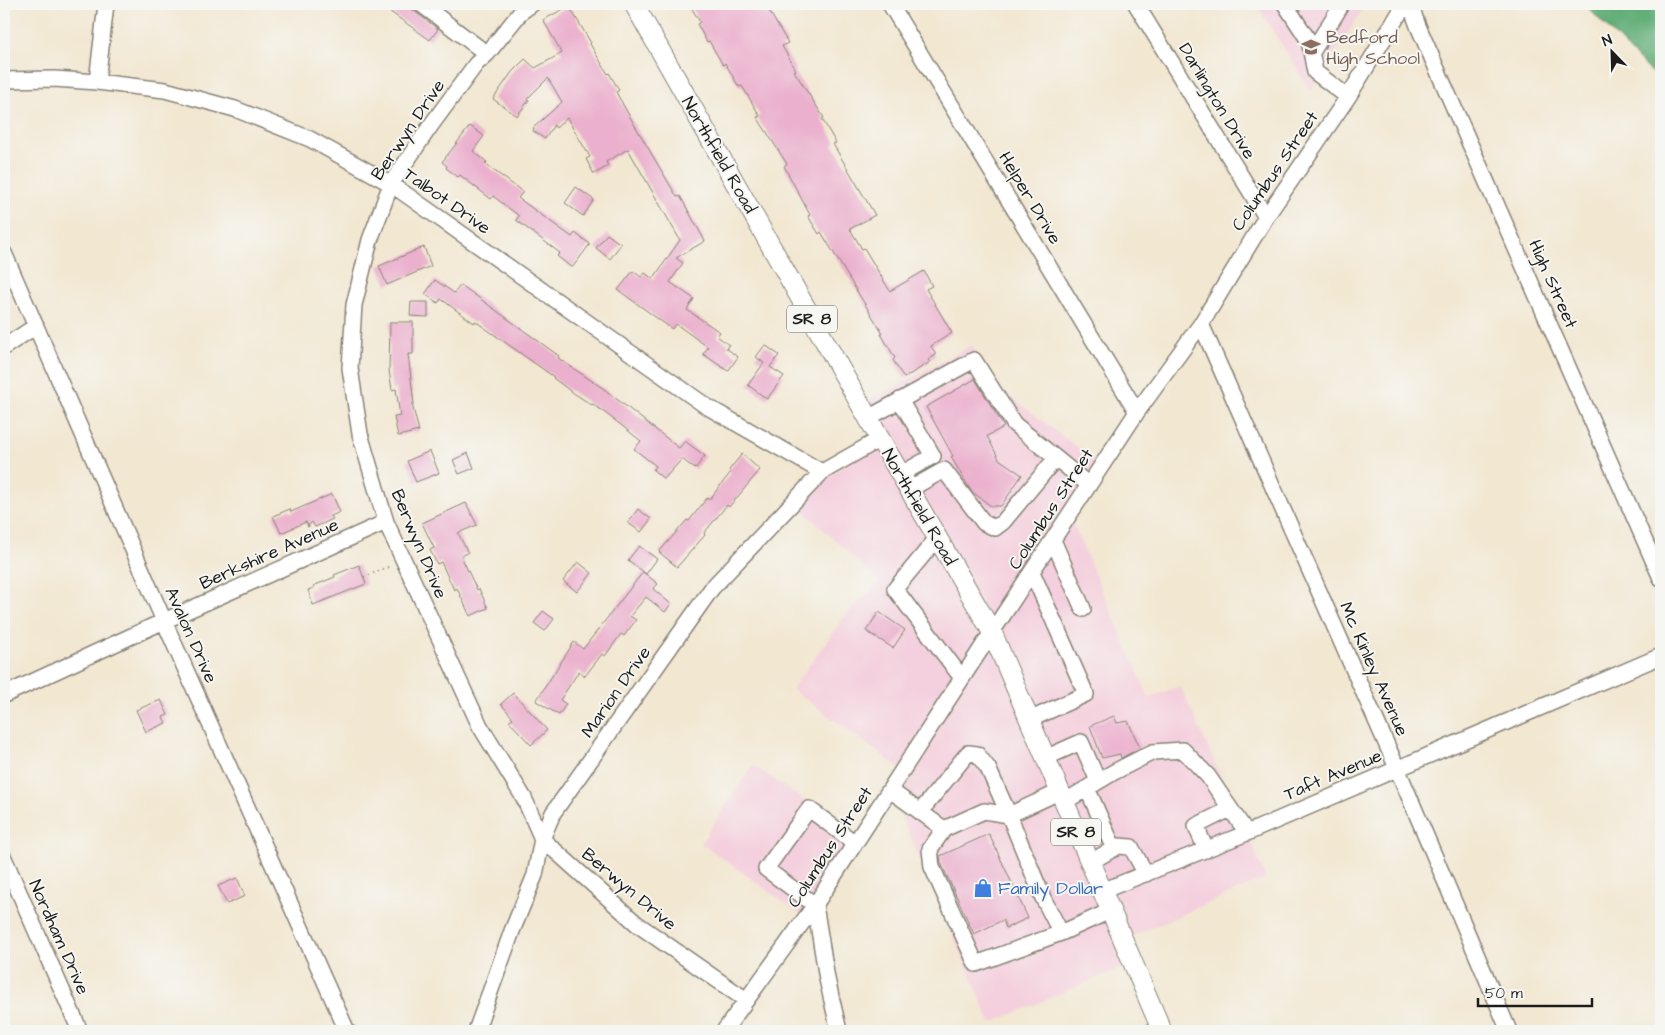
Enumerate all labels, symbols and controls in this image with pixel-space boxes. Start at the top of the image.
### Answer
place label: Bedford High School [1326,25,1420,72]
north arrow [1588,28,1638,78]
text: N [1599,30,1615,52]
school or university icon: Bedford High School [1300,36,1322,58]
street label: Darlington Drive [1172,38,1262,165]
street label: Berwyn Drive [365,75,452,186]
street label: Northfield Road [675,92,763,218]
street label: Columbus Street [1226,105,1325,236]
street label: Helper Drive [993,147,1068,249]
street label: Talbot Drive [398,162,496,240]
street label: High Street [1521,236,1584,333]
road number: SR 8 [787,306,837,332]
street label: Columbus Street [1002,443,1100,574]
street label: Northfield Road [875,444,963,570]
street label: Berwyn Drive [384,485,453,603]
street label: Berkshire Avenue [196,512,343,596]
street label: Avalon Drive [159,583,223,687]
street label: Mc Kinley Avenue [1332,598,1415,741]
street label: Marion Drive [575,641,657,743]
street label: Taft Avenue [1280,743,1386,807]
street label: Columbus Street [781,781,879,912]
road number: SR 8 [1051,819,1101,846]
street label: Berwyn Drive [576,842,682,937]
street label: Nordham Drive [23,876,96,999]
place label: Family Dollar [998,876,1103,902]
shop icon: Family Dollar [972,877,994,899]
scale bar [1478,975,1591,1007]
text: 50 m [1485,983,1523,1004]

